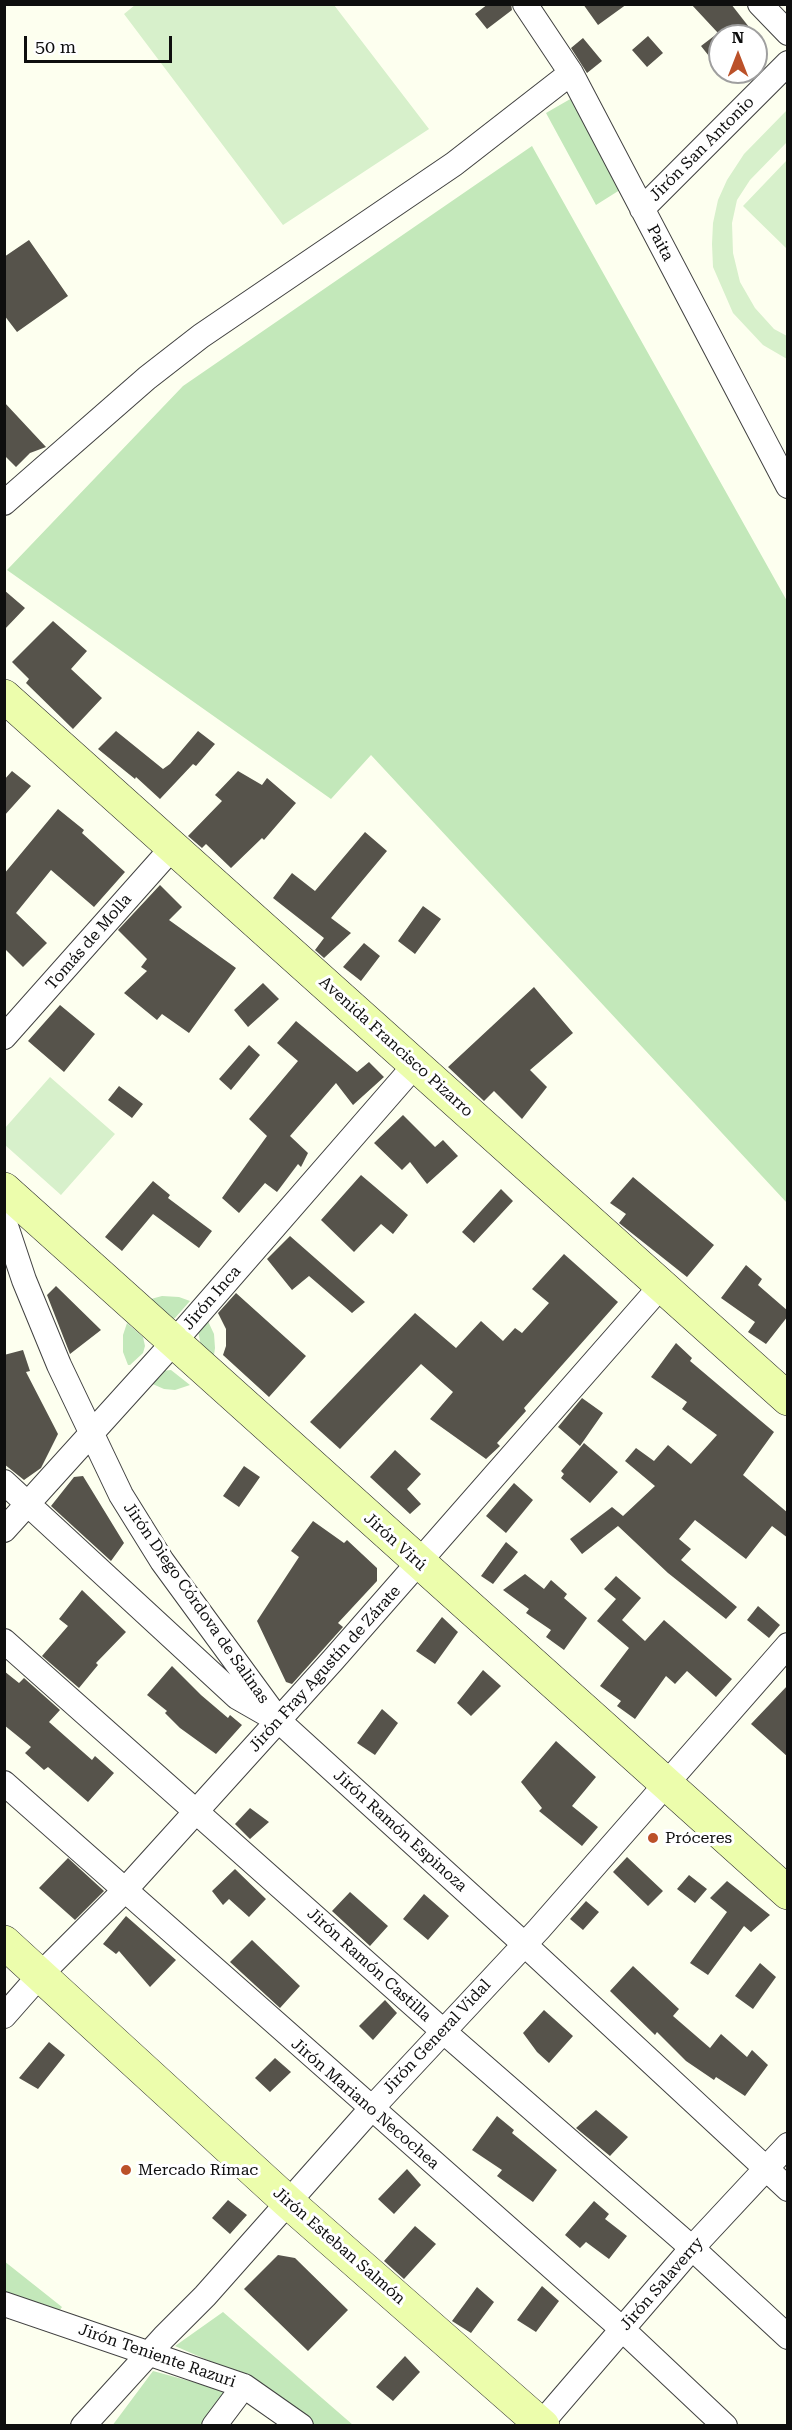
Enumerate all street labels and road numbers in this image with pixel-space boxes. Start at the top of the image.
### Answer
street label: Jirón San Antonio [646,93,758,205]
street label: Paita [643,222,677,264]
street label: Tomás de Molla [42,890,136,994]
street label: Avenida Francisco Pizarro [315,973,477,1121]
street label: Jirón Inca [179,1262,245,1334]
street label: Jirón Diego Córdova de Salinas [119,1499,273,1707]
street label: Jirón Virú [360,1509,430,1575]
street label: Jirón Fray Agustín de Zárate [245,1582,405,1756]
street label: Jirón Ramón Espinoza [329,1766,471,1896]
street label: Jirón Ramón Castilla [303,1904,435,2026]
street label: Jirón General Vidal [379,1976,495,2098]
street label: Jirón Mariano Necochea [287,2034,443,2174]
street label: Jirón Esteban Salmón [269,2183,409,2309]
street label: Jirón Salaverry [616,2233,708,2335]
street label: Jirón Teniente Razuri [76,2320,238,2392]

